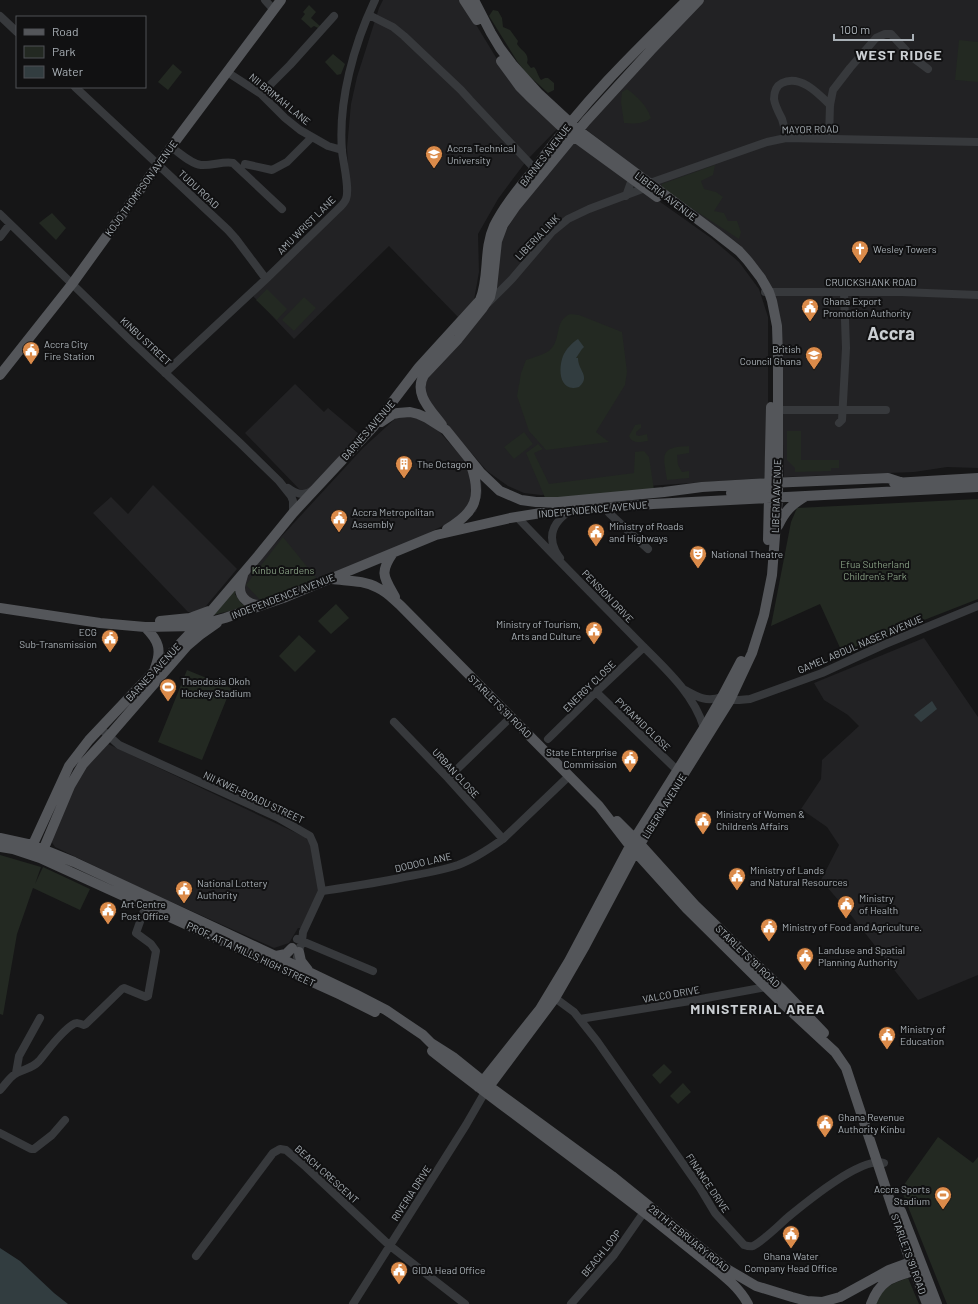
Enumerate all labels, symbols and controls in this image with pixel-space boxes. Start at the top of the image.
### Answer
legend [16,16,146,88]
scale bar [834,16,913,42]
text: 100 m [840,22,870,36]
text: Road [52,24,79,38]
text: Park [52,44,76,58]
district label: WEST RIDGE [855,46,943,63]
text: Water [52,64,84,78]
street label: NII BRIMAH LANE [247,71,313,127]
street label: BARNES AVENUE [517,122,573,188]
street label: MAYOR ROAD [781,123,839,135]
street label: KOJO THOMPSON AVENUE [102,138,180,238]
place label: Accra Technical University [447,142,516,166]
school or university icon: Accra Technical University [424,144,444,169]
street label: TUDU ROAD [176,167,222,211]
street label: LIBERIA AVENUE [633,169,699,223]
street label: AMU WRIST LANE [274,193,338,257]
street label: LIBERIA LINK [512,212,562,262]
church icon: Wesley Towers [850,239,870,264]
place label: Wesley Towers [873,243,937,255]
street label: CRUICKSHANK ROAD [825,276,917,288]
place label: Ghana Export Promotion Authority [823,295,911,319]
public building icon: Ghana Export Promotion Authority [800,297,820,322]
street label: KINBU STREET [118,314,174,368]
district label: Accra [867,322,915,344]
place label: Accra City Fire Station [44,338,95,362]
public building icon: Accra City Fire Station [21,340,41,365]
place label: British Council Ghana [740,343,801,367]
school or university icon: British Council Ghana [804,345,824,370]
street label: BARNES AVENUE [339,398,397,462]
building icon: The Octagon [394,454,414,479]
place label: The Octagon [417,458,472,470]
street label: LIBERIA AVENUE [769,459,783,533]
street label: INDEPENDENCE AVENUE [538,498,648,520]
place label: Accra Metropolitan Assembly [352,506,434,530]
public building icon: Accra Metropolitan Assembly [329,508,349,533]
place label: Ministry of Roads and Highways [609,520,684,544]
public building icon: Ministry of Roads and Highways [586,522,606,547]
theatre icon: National Theatre [688,544,708,569]
place label: National Theatre [711,548,783,560]
park label: Efua Sutherland Children's Park [840,558,910,582]
park label: Kinbu Gardens [252,564,314,576]
street label: PENSION DRIVE [580,567,636,625]
street label: INDEPENDENCE AVENUE [230,571,336,621]
street label: GAMEL ABDUL NASER AVENUE [796,612,924,676]
place label: Ministry of Tourism, Arts and Culture [496,618,581,642]
public building icon: Ministry of Tourism, Arts and Culture [584,620,604,645]
place label: ECG Sub-Transmission [19,626,97,650]
public building icon: ECG Sub-Transmission [100,628,120,653]
street label: BARNES AVENUE [123,640,183,704]
street label: ENERGY CLOSE [560,658,618,714]
street label: STARLETS '91 ROAD [466,672,534,740]
place label: Theodosia Okoh Hockey Stadium [181,675,251,699]
sports icon: Theodosia Okoh Hockey Stadium [158,677,178,702]
street label: PYRAMID CLOSE [613,695,673,753]
street label: URBAN CLOSE [430,746,482,800]
place label: State Enterprise Commission [546,746,617,770]
public building icon: State Enterprise Commission [620,748,640,773]
street label: NII KWEI-BOADU STREET [202,768,307,826]
street label: LIBERIA AVENUE [639,771,689,841]
place label: Ministry of Women & Children's Affairs [716,808,805,832]
public building icon: Ministry of Women & Children's Affairs [693,810,713,835]
street label: DODOO LANE [393,850,453,874]
place label: Ministry of Lands and Natural Resources [750,864,848,888]
public building icon: Ministry of Lands and Natural Resources [727,866,747,891]
place label: National Lottery Authority [197,877,268,901]
public building icon: National Lottery Authority [174,879,194,904]
place label: Ministry of Health [859,892,898,916]
public building icon: Ministry of Health [836,894,856,919]
place label: Art Centre Post Office [121,898,169,922]
public building icon: Art Centre Post Office [98,900,118,925]
public building icon: Ministry of Food and Agriculture. [759,917,779,942]
street label: PROF. ATTA MILLS HIGH STREET [185,919,317,989]
place label: Ministry of Food and Agriculture. [782,921,922,933]
street label: STARLETS '91 ROAD [713,922,783,990]
place label: Landuse and Spatial Planning Authority [818,944,905,968]
public building icon: Landuse and Spatial Planning Authority [795,946,815,971]
street label: VALCO DRIVE [642,983,700,1005]
district label: MINISTERIAL AREA [690,1000,826,1017]
place label: Ministry of Education [900,1023,946,1047]
public building icon: Ministry of Education [877,1025,897,1050]
place label: Ghana Revenue Authority Kinbu [838,1111,905,1135]
public building icon: Ghana Revenue Authority Kinbu [815,1113,835,1138]
street label: BEACH CRESCENT [293,1142,362,1206]
street label: FINANCE DRIVE [684,1151,732,1215]
street label: RIVERIA DRIVE [389,1163,433,1223]
place label: Accra Sports Stadium [874,1183,930,1207]
sports icon: Accra Sports Stadium [933,1185,953,1210]
street label: 28TH FEBRUARY ROAD [647,1202,731,1274]
street label: STARLETS '91 ROAD [889,1212,929,1296]
public building icon: Ghana Water Company Head Office [781,1224,801,1249]
street label: BEACH LOOP [578,1227,624,1279]
place label: Ghana Water Company Head Office [745,1250,837,1274]
public building icon: GIDA Head Office [389,1260,409,1285]
place label: GIDA Head Office [412,1264,485,1276]

